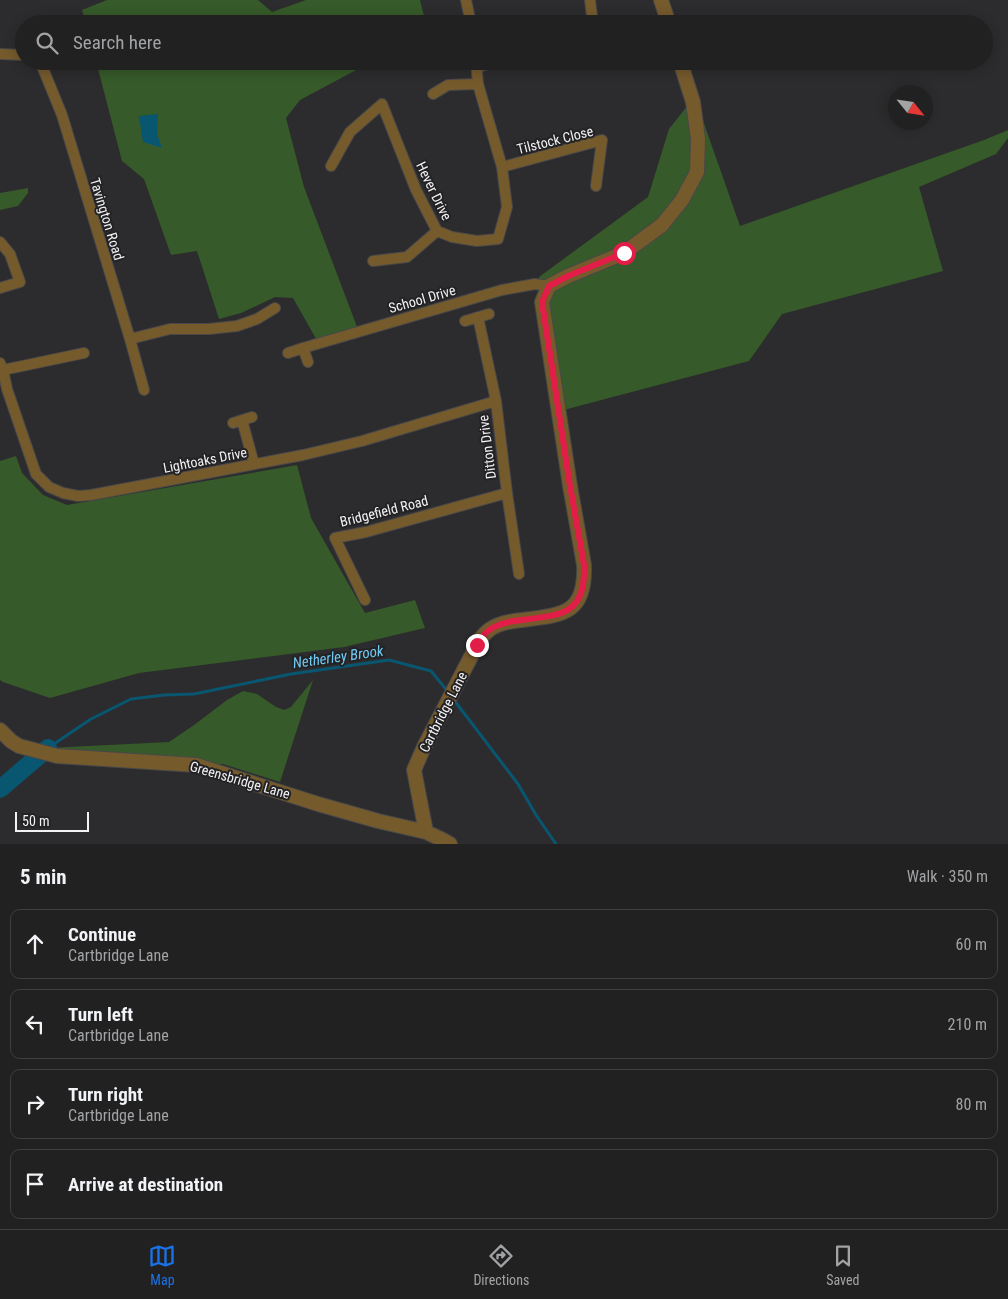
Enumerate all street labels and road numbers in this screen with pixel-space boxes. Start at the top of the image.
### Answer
street label: Tilstock Close [515,123,595,157]
street label: Hever Drive [413,159,455,223]
street label: Tavington Road [87,176,127,262]
street label: School Drive [387,282,458,316]
street label: Ditton Drive [475,414,499,480]
street label: Lightoaks Drive [162,444,249,476]
street label: Bridgefield Road [338,492,430,530]
street label: Cartbridge Lane [416,669,470,755]
street label: Greensbridge Lane [188,758,292,802]

